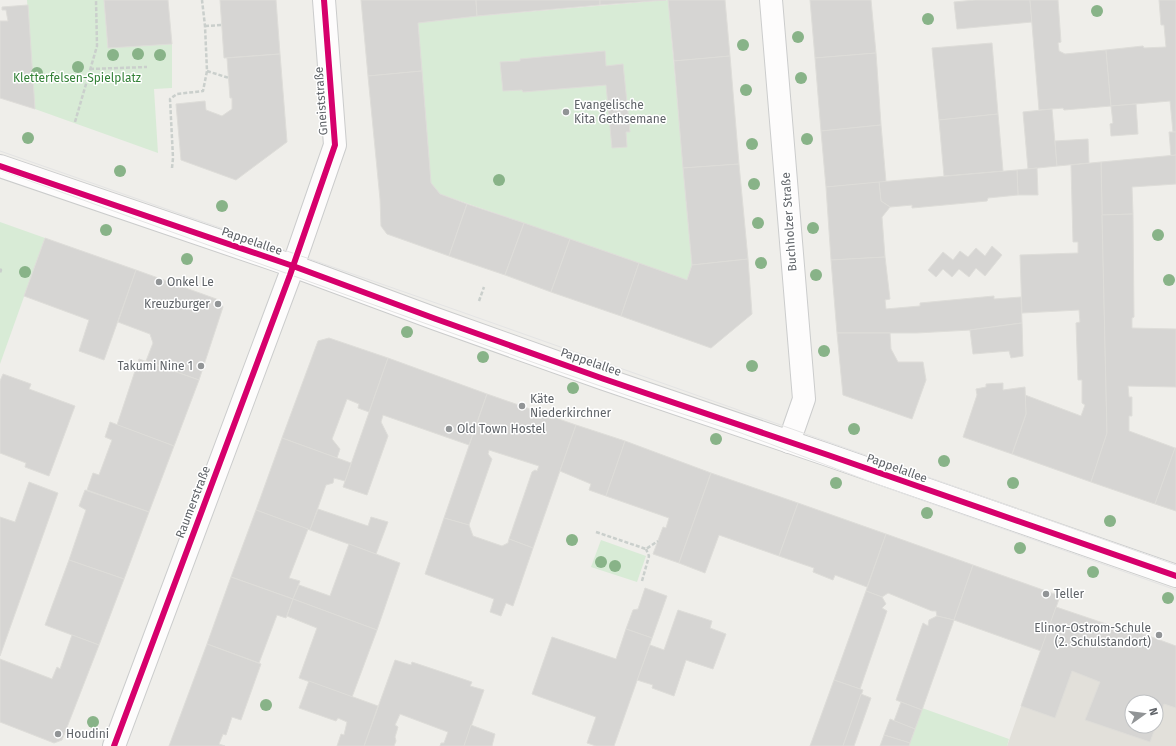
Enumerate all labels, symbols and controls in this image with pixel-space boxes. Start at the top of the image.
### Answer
street label: Gneiststraße [312,66,330,136]
park label: Kletterfelsen-Spielplatz [13,71,141,85]
place label: Evangelische Kita Gethsemane [574,98,666,126]
marker: Evangelische Kita Gethsemane [561,107,571,117]
street label: Buchholzer Straße [779,172,799,272]
street label: Pappelallee [220,224,284,258]
place label: Onkel Le [167,275,214,289]
marker: Onkel Le [154,277,164,287]
place label: Kreuzburger [144,297,210,311]
marker: Kreuzburger [213,299,223,309]
street label: Pappelallee [559,345,623,379]
place label: Takumi Nine 1 [117,359,193,373]
marker: Takumi Nine 1 [196,361,206,371]
place label: Käte Niederkirchner [530,392,612,420]
marker: Käte Niederkirchner [517,401,527,411]
place label: Old Town Hostel [457,422,546,436]
marker: Old Town Hostel [444,424,454,434]
street label: Pappelallee [865,451,929,485]
street label: Raumerstraße [173,464,213,540]
place label: Teller [1054,587,1085,601]
marker: Teller [1041,589,1051,599]
place label: Elinor-Ostrom-Schule (2. Schulstandort) [1034,621,1151,649]
marker: Elinor-Ostrom-Schule (2. Schulstandort) [1154,630,1164,640]
north arrow [1124,694,1164,734]
text: N [1146,707,1160,717]
place label: Houdini [66,727,109,741]
marker: Houdini [53,729,63,739]

